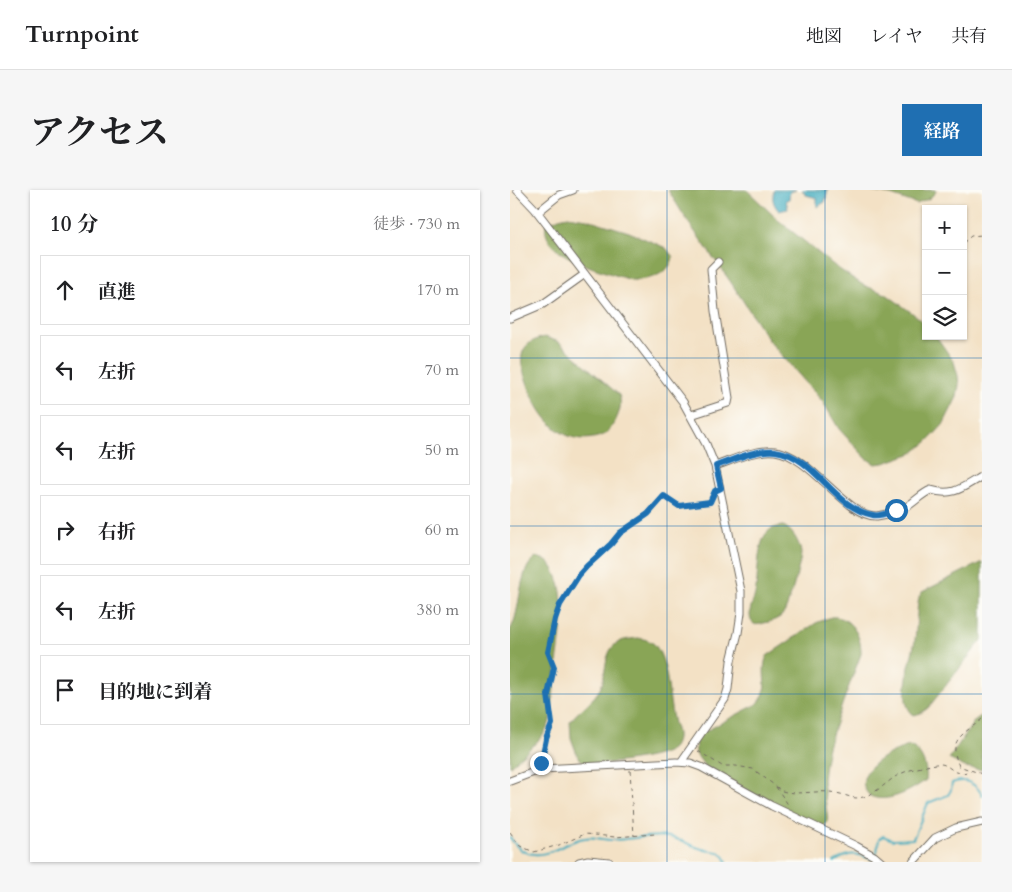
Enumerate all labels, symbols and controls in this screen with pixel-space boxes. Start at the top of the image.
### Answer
text: Turnpoint [25,18,139,51]
text: 地図 [806,24,842,49]
text: レイヤ [870,24,923,49]
text: 共有 [951,24,987,49]
button: 経路 [902,104,982,156]
text: アクセス [30,109,169,157]
map controls [922,205,967,340]
button: + [922,205,967,250]
text: 10 分 [50,210,98,239]
text: 徒歩 · 730 m [373,213,460,235]
button: − [922,250,967,295]
icon: ahead [51,276,79,304]
text: 直進 [98,279,136,305]
text: 170 m [417,279,459,301]
button: layers [922,295,967,340]
icon: left [51,356,79,384]
text: 左折 [98,359,136,385]
text: 70 m [425,359,459,381]
icon: left [51,436,79,464]
text: 左折 [98,439,136,465]
text: 50 m [425,439,459,461]
route start [885,499,908,522]
icon: right [51,516,79,544]
text: 右折 [98,519,136,545]
text: 60 m [425,519,459,541]
icon: left [51,596,79,624]
text: 左折 [98,599,136,625]
text: 380 m [417,599,459,621]
icon: arrive [51,676,79,704]
text: 目的地に到着 [98,679,212,705]
route end [530,752,553,775]

